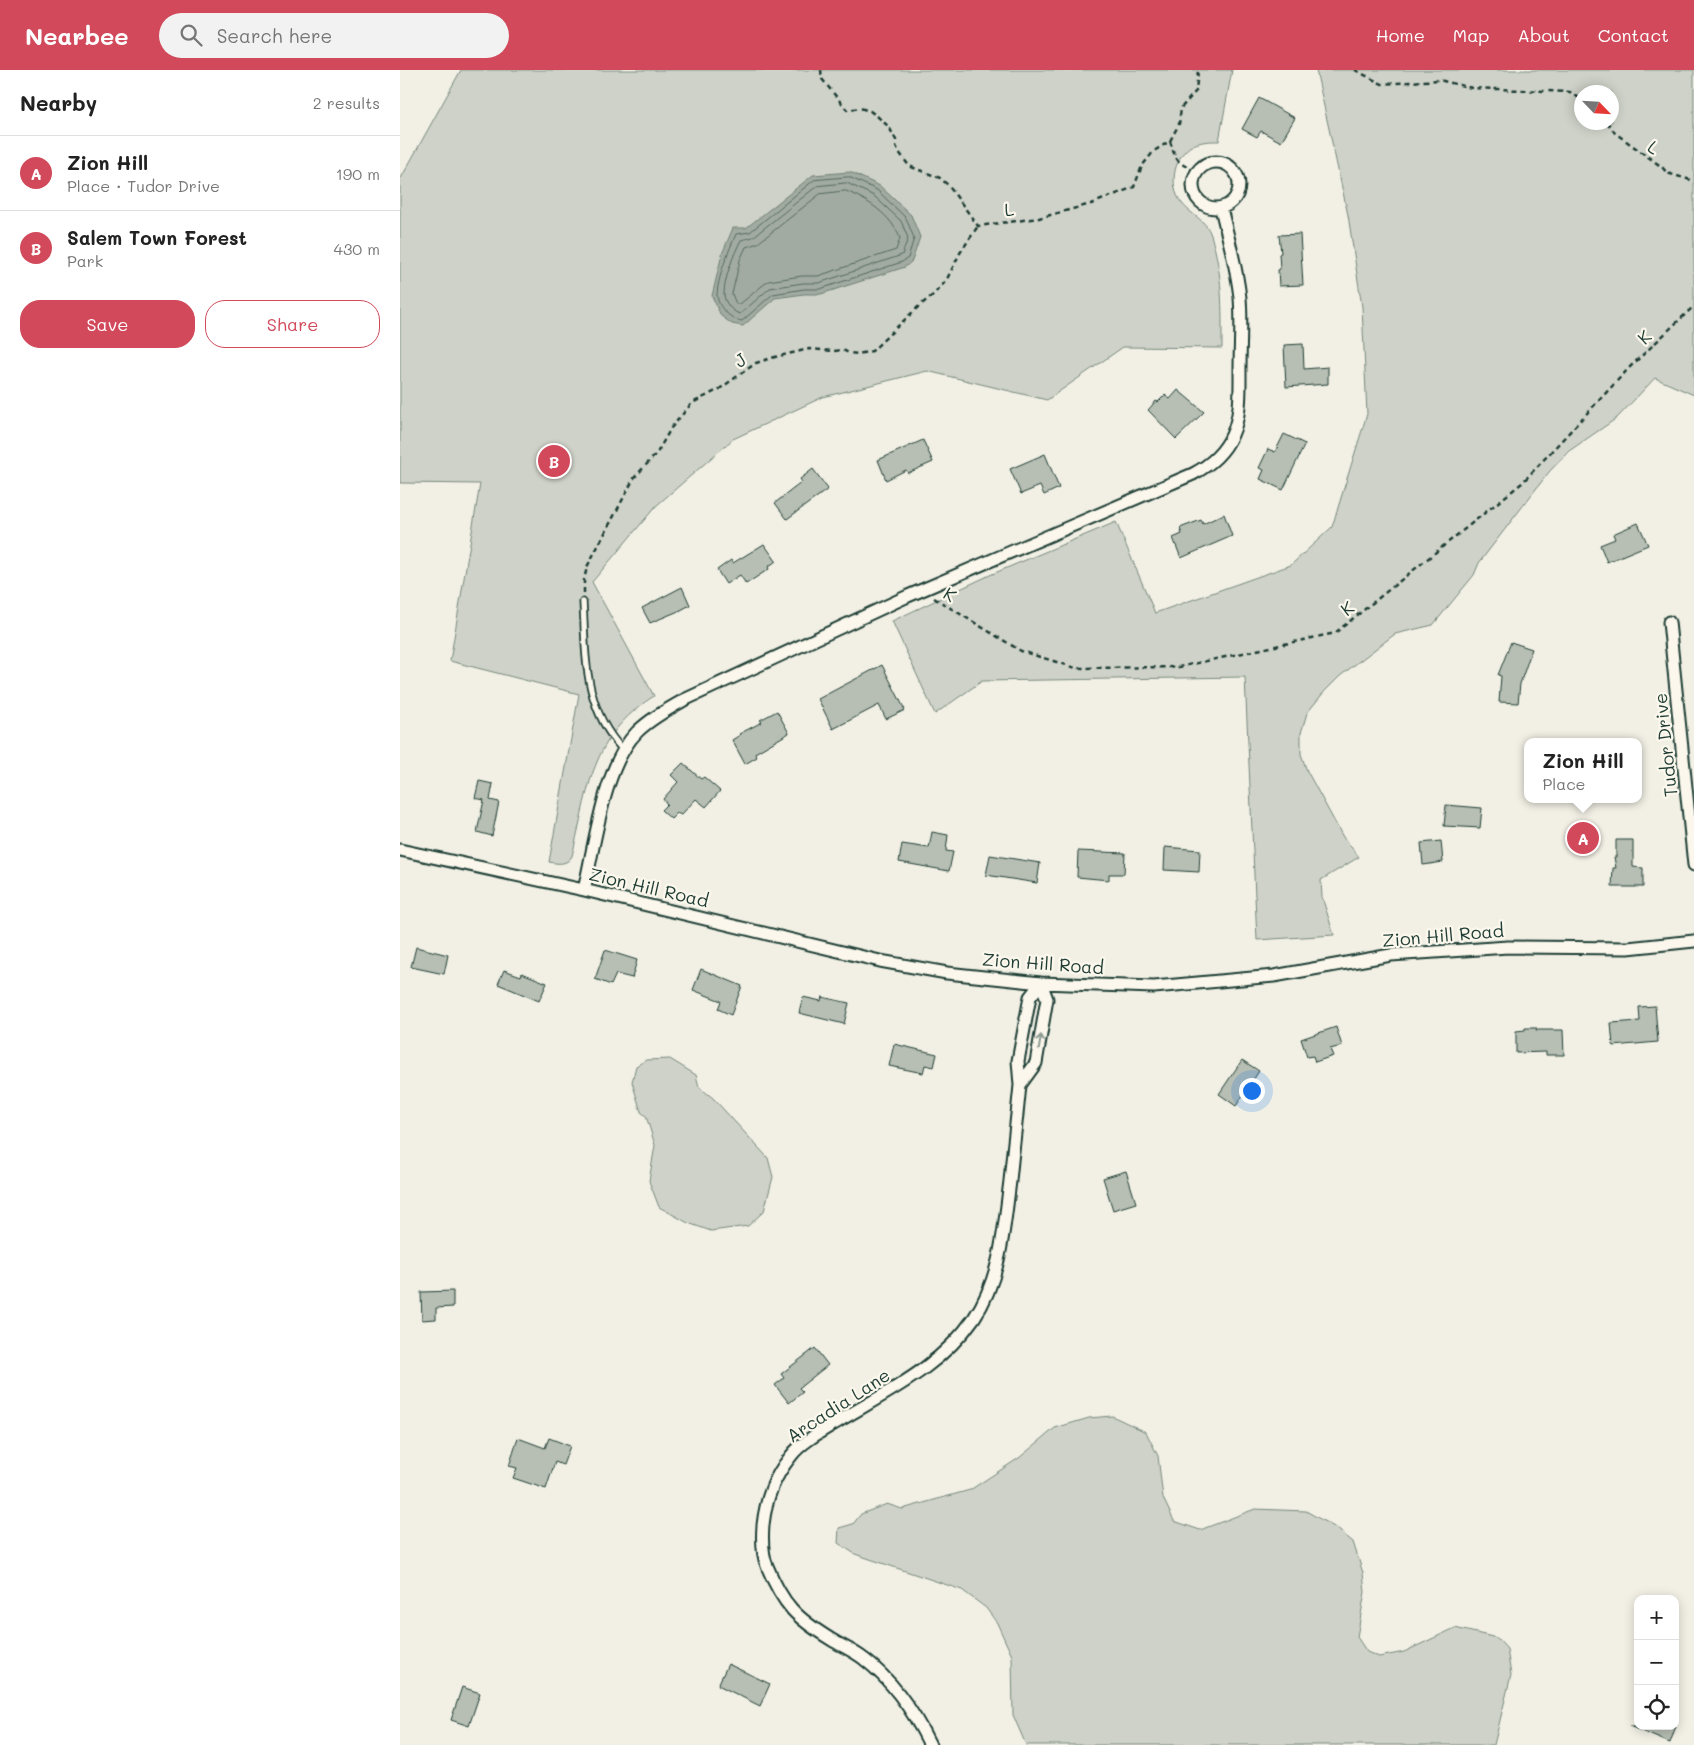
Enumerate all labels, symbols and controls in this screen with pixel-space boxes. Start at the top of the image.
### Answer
search box [159,13,509,58]
text: Nearbee [25,20,129,51]
icon: search [177,21,205,49]
text: Search here [217,23,332,48]
text: Home [1376,23,1425,47]
text: Map [1453,23,1489,47]
text: About [1517,23,1570,47]
text: Contact [1598,23,1669,47]
north arrow [1574,85,1619,130]
text: Nearby [20,89,97,116]
text: 2 results [313,92,380,113]
street label: L [1643,134,1665,160]
text: Zion Hill [67,150,148,175]
text: A [30,163,42,184]
text: 190 m [336,163,380,184]
text: Place · Tudor Drive [67,175,220,196]
street label: L [1003,196,1016,221]
text: Salem Town Forest [67,225,247,250]
text: B [31,238,41,259]
text: 430 m [333,238,380,259]
text: Park [67,250,103,271]
button: Save [20,300,195,348]
button: Share [205,300,380,348]
street label: K [1632,325,1656,349]
street label: J [729,347,751,373]
pin: B [538,442,570,480]
street label: K [939,581,961,607]
street label: K [1335,595,1359,621]
street label: Tudor Drive [1648,692,1682,798]
popup [1524,738,1642,803]
text: Zion Hill [1542,748,1624,773]
text: Place [1542,773,1585,794]
pin: A [1567,819,1599,857]
street label: Zion Hill Road [587,862,711,912]
street label: Zion Hill Road [1381,918,1505,952]
street label: Zion Hill Road [981,947,1105,979]
one-way arrow [1035,1034,1045,1050]
your location [1239,1078,1265,1104]
street label: Arcadia Lane [782,1363,894,1447]
map controls [1634,1595,1679,1730]
button: + [1634,1595,1679,1640]
button: − [1634,1640,1679,1685]
button: locate [1634,1685,1679,1730]

